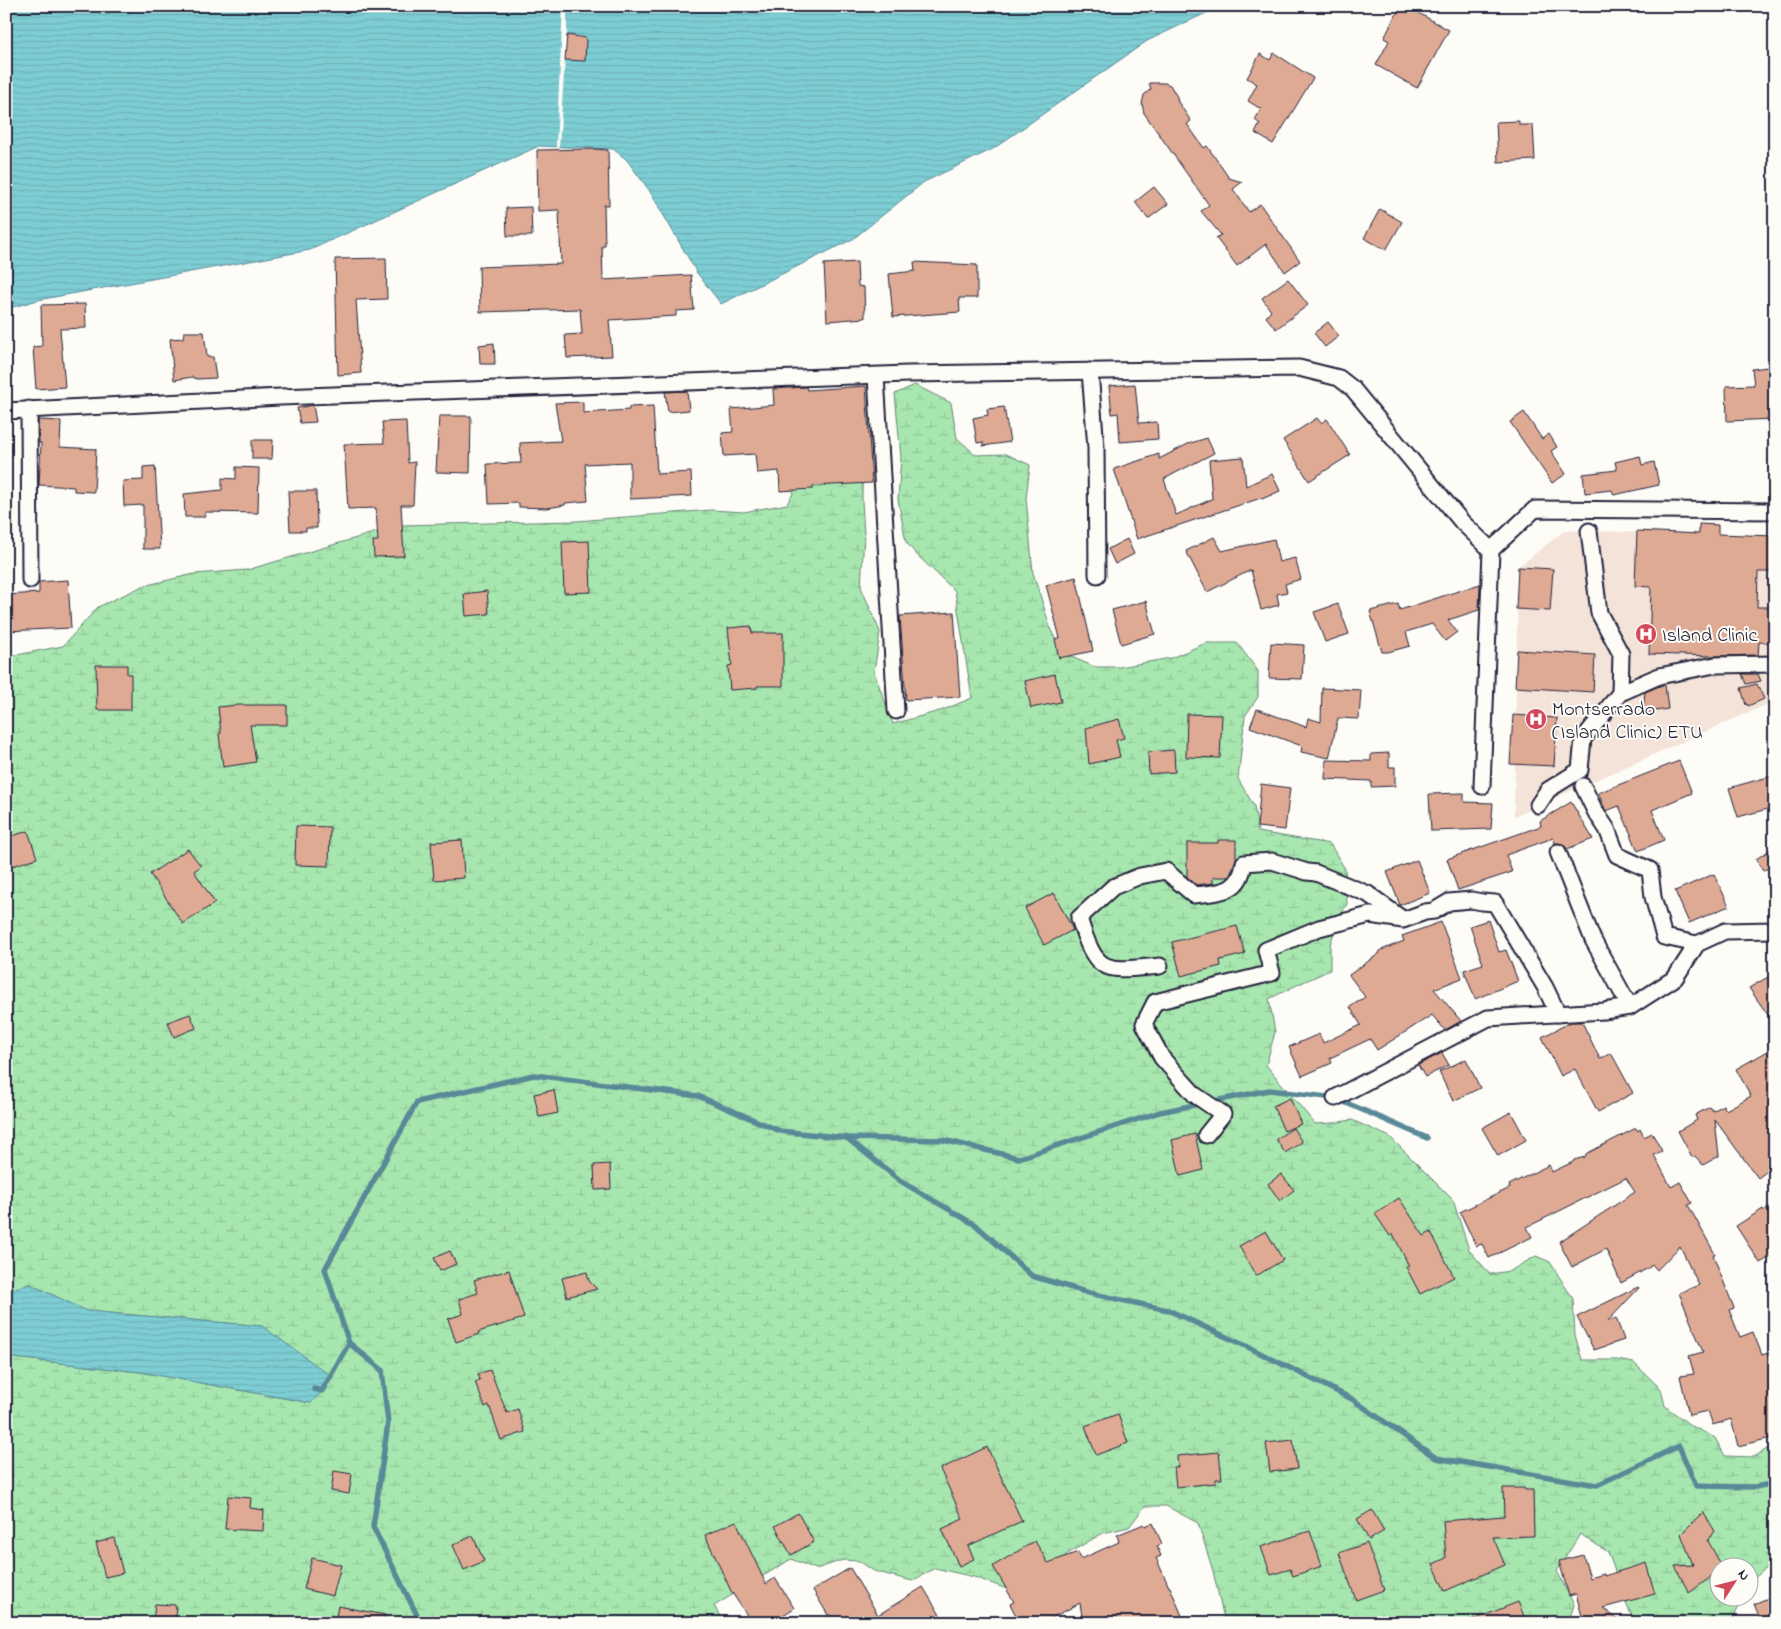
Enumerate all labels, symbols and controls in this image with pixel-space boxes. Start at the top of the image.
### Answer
hospital icon: Island Clinic [1634,622,1658,646]
place label: Island Clinic [1662,622,1758,651]
place label: Montserrado (Island Clinic) ETU [1552,696,1703,748]
hospital icon: Montserrado (Island Clinic) ETU [1524,707,1548,731]
north arrow [1708,1556,1758,1606]
text: N [1732,1565,1755,1585]

